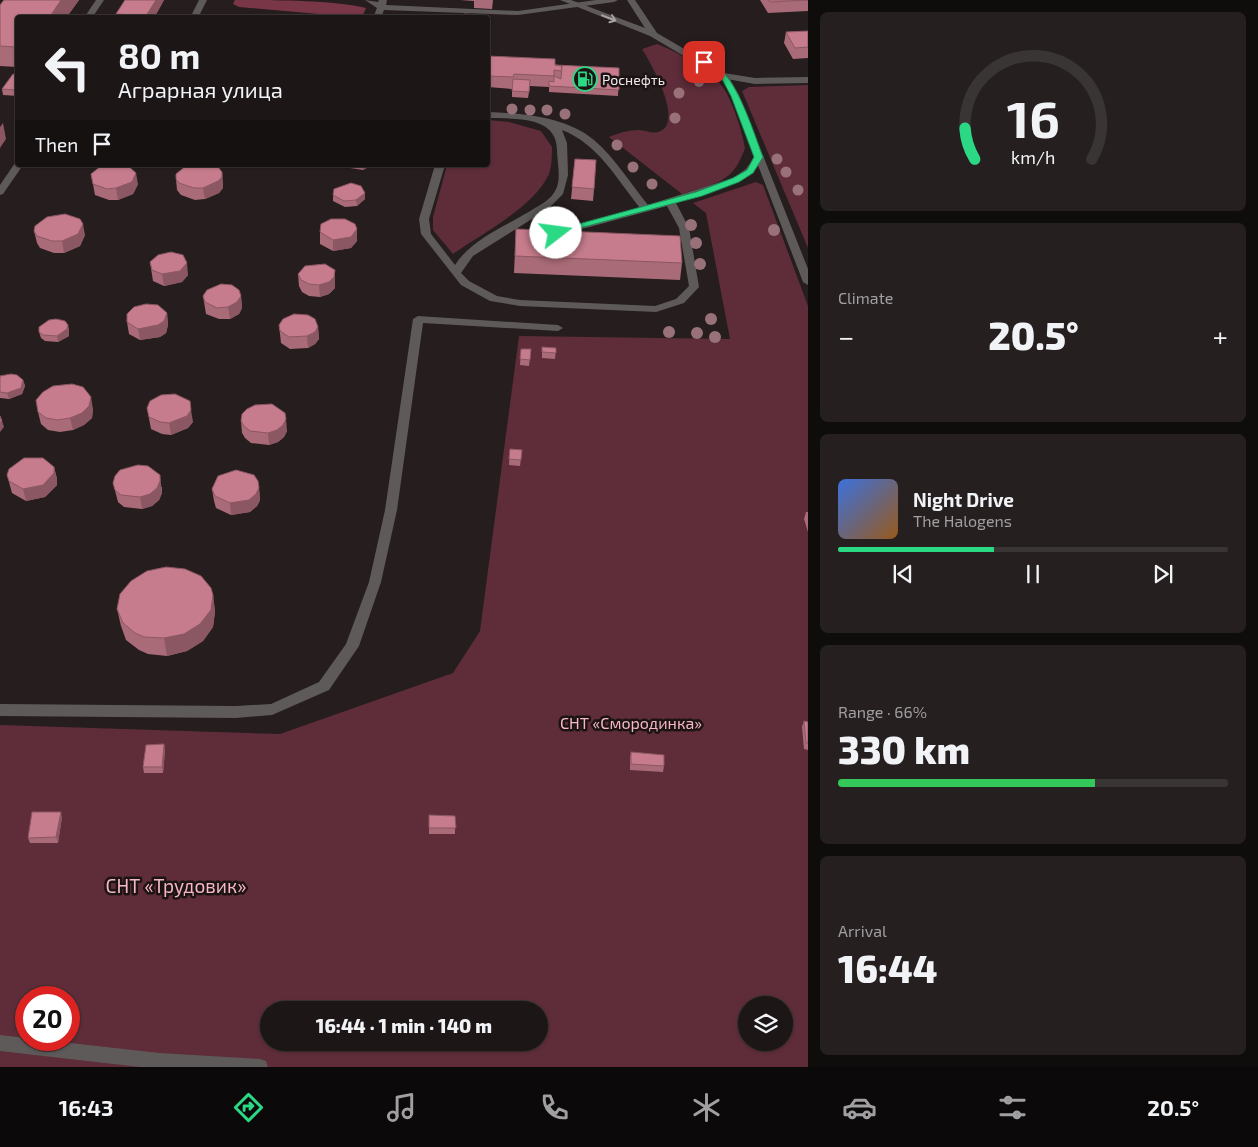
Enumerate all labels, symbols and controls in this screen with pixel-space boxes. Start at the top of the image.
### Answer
one-way arrow [601,13,616,23]
text: 80 m [118,34,200,76]
icon: left [35,35,100,100]
pin [683,41,725,83]
icon: arrive [690,48,718,76]
fuel station icon: Роснефть [572,66,598,92]
place label: Роснефть [602,71,665,88]
text: Аграрная улица [118,76,283,102]
text: 16 [1006,86,1060,148]
icon: arrive [88,130,116,158]
text: Then [35,133,78,156]
text: km/h [1011,146,1055,168]
position arrow [529,206,581,258]
text: Climate [838,288,893,307]
text: 20.5° [988,312,1079,358]
text: − [838,319,854,353]
text: + [1213,319,1228,353]
text: Night Drive [913,488,1014,511]
text: The Halogens [913,511,1012,530]
icon: previous [889,560,917,588]
icon: pause [1019,560,1047,588]
icon: next [1149,560,1177,588]
text: Range · 66% [838,702,927,721]
park label: СНТ «Смородинка» [560,713,702,732]
text: 330 km [838,726,970,772]
park label: СНТ «Трудовик» [106,874,246,898]
text: Arrival [838,921,887,940]
text: 16:44 [838,945,937,991]
speed limit sign: 20 [15,986,80,1051]
map controls [738,996,793,1051]
button: layers [738,996,793,1051]
text: 16:44 · 1 min · 140 m [316,1014,492,1037]
icon: directions [231,1090,266,1125]
icon: music [384,1090,419,1125]
icon: phone [537,1090,572,1125]
icon: climate [689,1090,724,1125]
icon: car [842,1090,877,1125]
icon: filters [995,1090,1030,1125]
text: 16:43 [59,1094,113,1120]
text: 20.5° [1147,1094,1199,1120]

